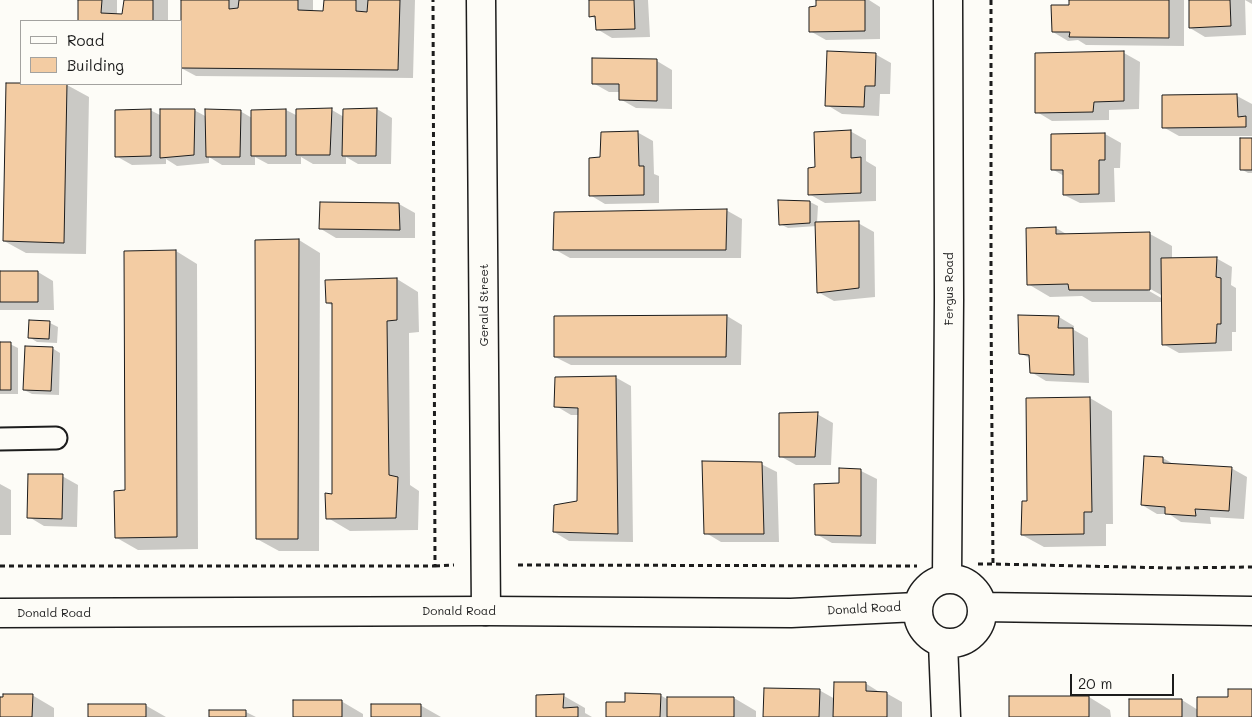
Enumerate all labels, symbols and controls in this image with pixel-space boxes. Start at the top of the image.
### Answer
legend [20,20,182,85]
text: Road [67,30,104,50]
text: Building [67,55,124,75]
street label: Fergus Road [942,252,956,326]
street label: Gerald Street [477,264,491,346]
street label: Donald Road [827,600,901,618]
street label: Donald Road [422,604,496,618]
street label: Donald Road [17,606,91,620]
scale bar [1072,664,1176,696]
text: 20 m [1078,673,1112,693]

